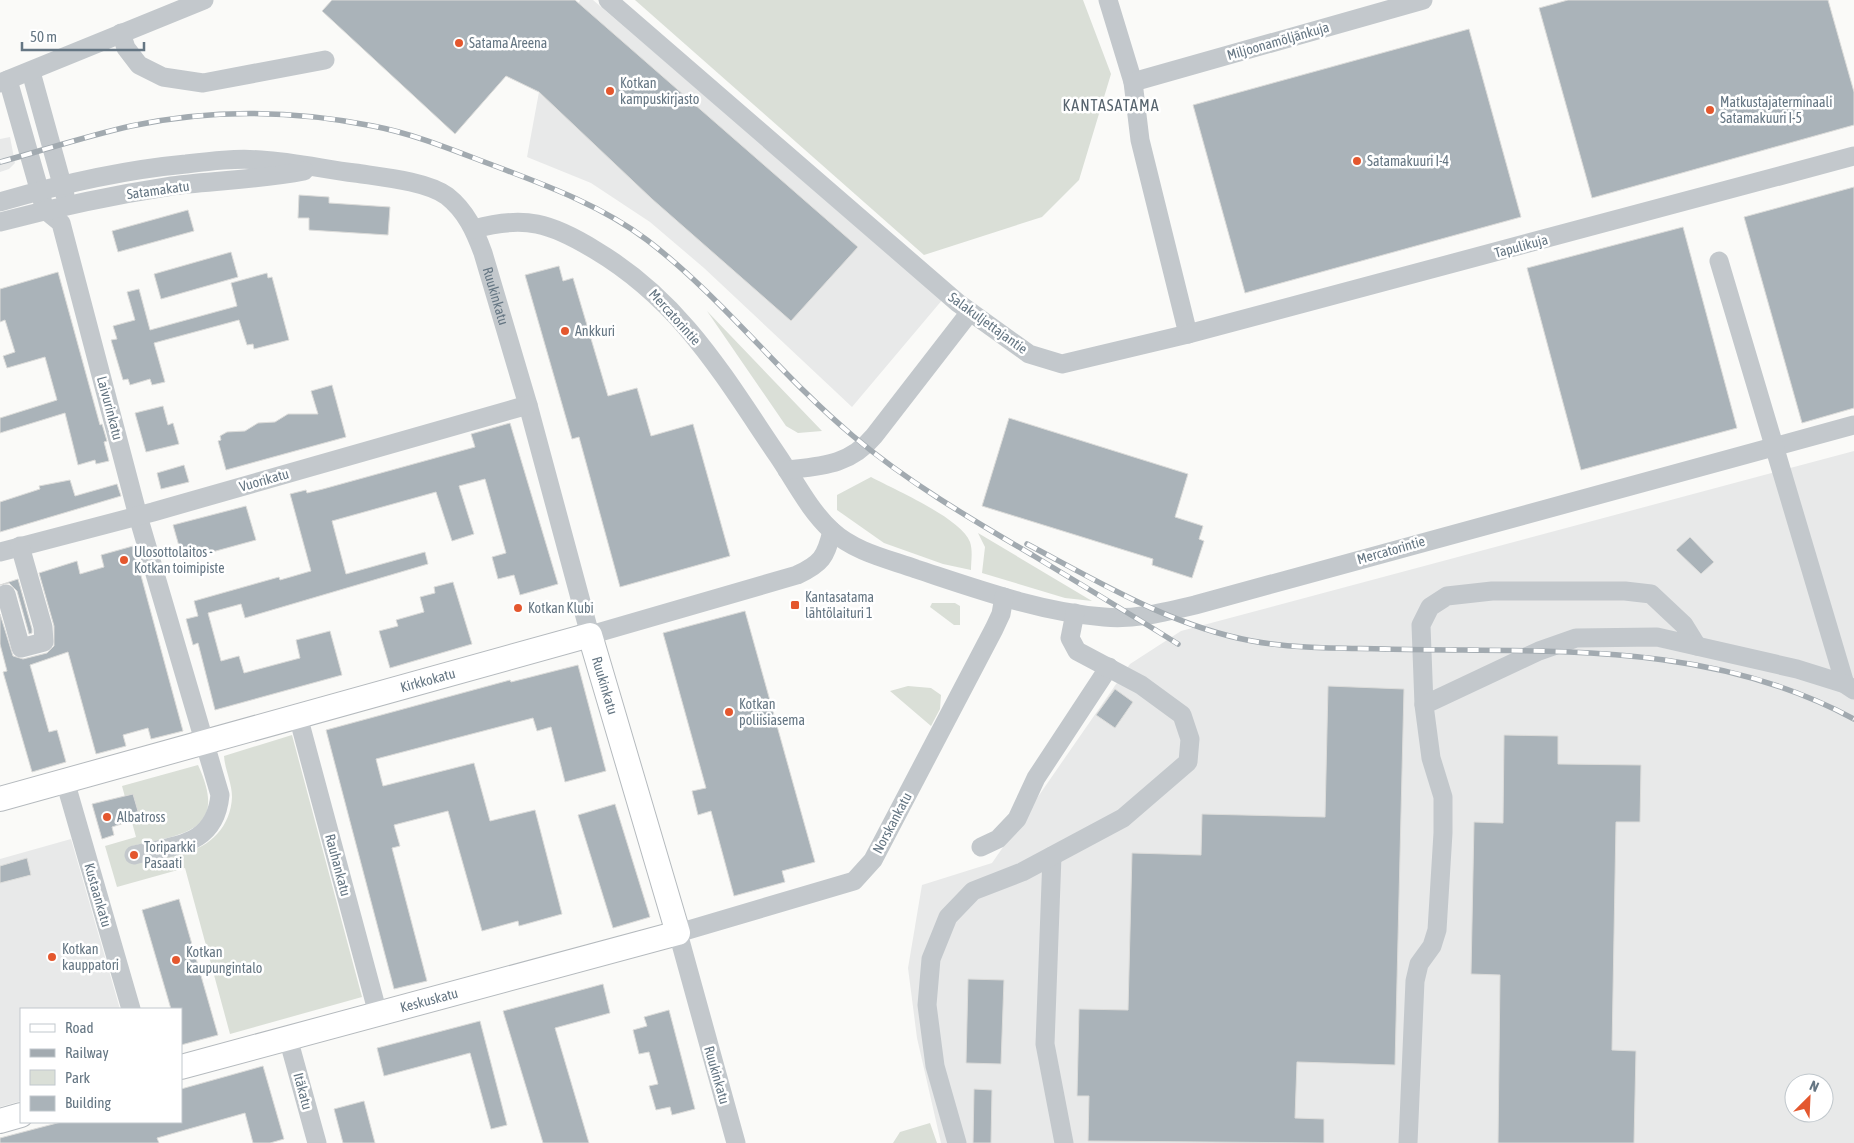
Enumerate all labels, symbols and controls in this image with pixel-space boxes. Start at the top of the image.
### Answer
street label: Miljoonamöljänkuja [1225,19,1331,63]
scale bar [22,20,145,52]
text: 50 m [30,28,57,45]
place label: Satama Areena [469,35,547,51]
marker: Satama Areena [453,37,465,49]
place label: Kotkan kampuskirjasto [620,75,699,107]
marker: Kotkan kampuskirjasto [604,85,616,97]
place label: Matkustajaterminaali Satamakuuri I-5 [1720,94,1832,126]
district label: KANTASATAMA [1062,96,1160,114]
marker: Matkustajaterminaali Satamakuuri I-5 [1704,104,1716,116]
place label: Satamakuuri I-4 [1367,153,1450,169]
marker: Satamakuuri I-4 [1351,155,1363,167]
street label: Satamakatu [126,178,190,202]
street label: Tapulikuja [1493,231,1549,261]
street label: Ruukinkatu [480,265,512,327]
street label: Mercatorintie [646,286,704,348]
street label: Salakuljettajantie [945,289,1031,357]
place label: Ankkuri [575,323,615,339]
marker: Ankkuri [559,325,571,337]
street label: Laivurinkatu [94,374,126,442]
street label: Vuorikatu [237,465,291,495]
street label: Mercatorintie [1355,533,1427,567]
place label: Ulosottolaitos - Kotkan toimipiste [134,544,225,576]
marker: Ulosottolaitos - Kotkan toimipiste [118,554,130,566]
place label: Kantasatama lähtölaituri 1 [805,589,874,621]
marker: Kantasatama lähtölaituri 1 [789,599,801,611]
place label: Kotkan Klubi [528,600,594,616]
marker: Kotkan Klubi [512,602,524,614]
street label: Ruukinkatu [589,655,621,716]
street label: Kirkkokatu [398,665,457,695]
place label: Kotkan poliisiasema [739,696,805,728]
marker: Kotkan poliisiasema [723,706,735,718]
street label: Norskankatu [869,790,915,856]
place label: Albatross [117,809,165,825]
marker: Albatross [101,811,113,823]
street label: Rauhankatu [322,832,354,898]
place label: Toriparkki Pasaati [144,839,196,871]
marker: Toriparkki Pasaati [128,849,140,861]
street label: Kustaankatu [81,861,115,929]
place label: Kotkan kauppatori [62,941,119,973]
place label: Kotkan kaupungintalo [186,944,262,976]
marker: Kotkan kauppatori [46,951,58,963]
marker: Kotkan kaupungintalo [170,954,182,966]
street label: Keskuskatu [398,985,460,1015]
legend [20,1008,182,1123]
text: Road [65,1019,94,1036]
text: Railway [65,1044,109,1061]
street label: Ruukinkatu [701,1044,733,1106]
text: Park [65,1069,90,1086]
street label: Itäkatu [290,1071,316,1111]
north arrow [1784,1073,1834,1123]
text: N [1807,1077,1821,1095]
text: Building [65,1094,111,1111]

